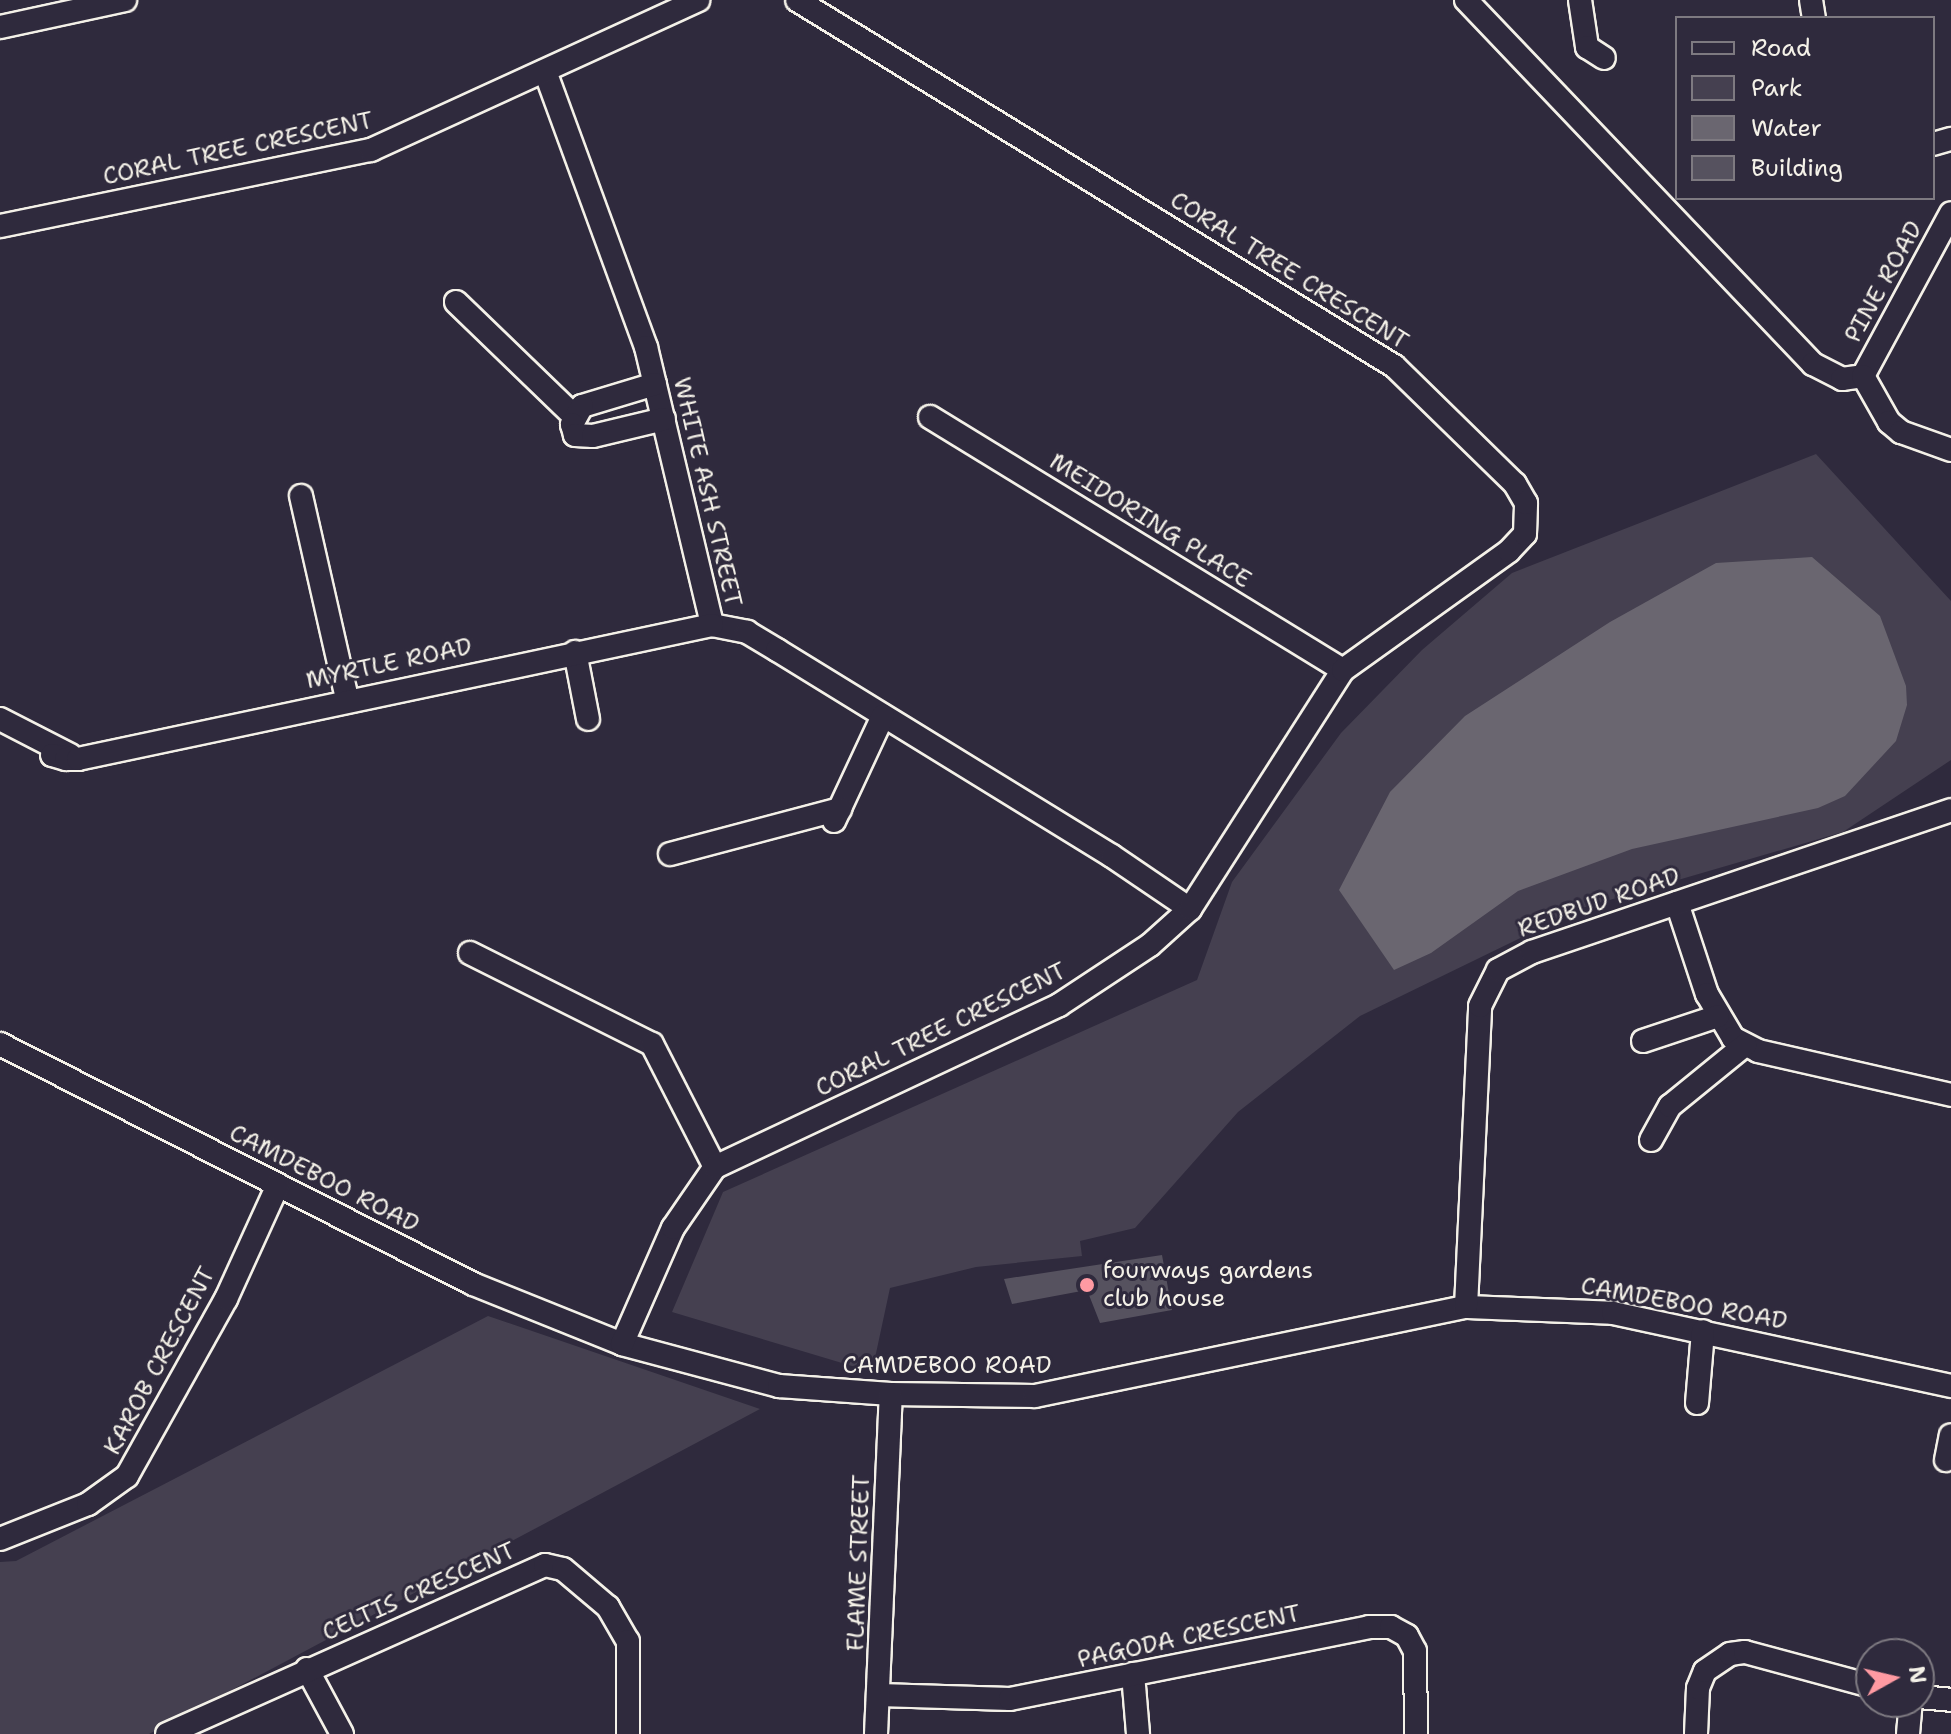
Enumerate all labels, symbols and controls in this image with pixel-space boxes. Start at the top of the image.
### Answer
legend [1675,16,1935,200]
text: Road [1751,32,1811,64]
text: Park [1751,72,1803,104]
street label: CORAL TREE CRESCENT [100,106,376,192]
text: Water [1751,112,1822,144]
text: Building [1751,152,1843,184]
street label: CORAL TREE CRESCENT [1165,186,1413,356]
street label: PINE ROAD [1839,216,1929,348]
street label: WHITE ASH STREET [667,375,747,609]
street label: MEIDORING PLACE [1044,447,1256,595]
street label: MYRTLE ROAD [303,632,475,696]
street label: REDBUD ROAD [1514,862,1684,944]
street label: CORAL TREE CRESCENT [811,957,1071,1103]
street label: CAMDEBOO ROAD [224,1119,424,1239]
place label: fourways gardens club house [1103,1257,1313,1313]
street label: KAROB CRESCENT [98,1262,222,1460]
street label: CAMDEBOO ROAD [1579,1272,1789,1336]
marker: fourways gardens club house [1078,1276,1096,1294]
street label: CAMDEBOO ROAD [842,1352,1052,1380]
street label: FLAME STREET [842,1474,876,1652]
street label: CELTIS CRESCENT [318,1536,520,1648]
street label: PAGODA CRESCENT [1075,1599,1303,1675]
north arrow [1855,1638,1935,1718]
text: N [1902,1664,1933,1686]

